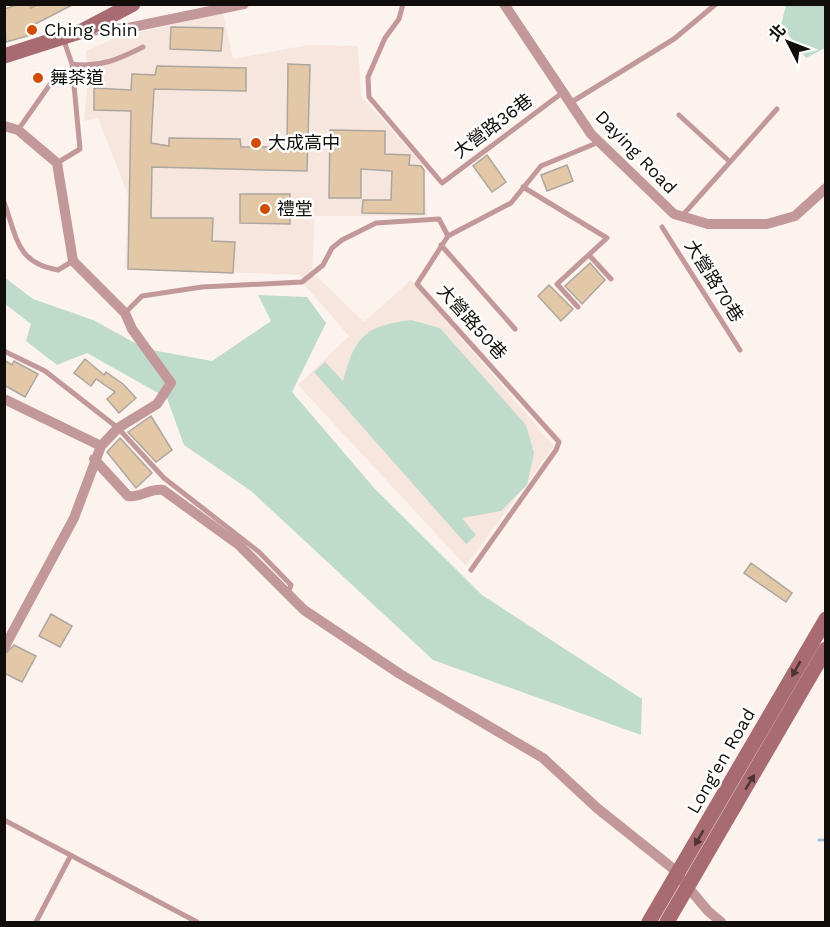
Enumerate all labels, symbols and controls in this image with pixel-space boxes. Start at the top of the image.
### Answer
north arrow [758,12,818,72]
place label: Ching Shin [44,19,138,40]
text: 北 [765,20,790,45]
marker: Ching Shin [25,23,39,37]
place label: 舞茶道 [50,67,104,88]
marker: 舞茶道 [31,71,45,85]
street label: 大營路36巷 [449,89,536,162]
street label: Daying Road [591,106,681,198]
place label: 大成高中 [268,132,340,153]
marker: 大成高中 [249,136,263,150]
place label: 禮堂 [277,198,313,219]
marker: 禮堂 [258,202,272,216]
street label: 大營路70巷 [681,236,748,326]
street label: 大營路50巷 [433,280,512,363]
one-way arrow [791,661,801,678]
street label: Long'en Road [682,705,759,817]
one-way arrow [745,774,756,790]
one-way arrow [693,830,704,846]

